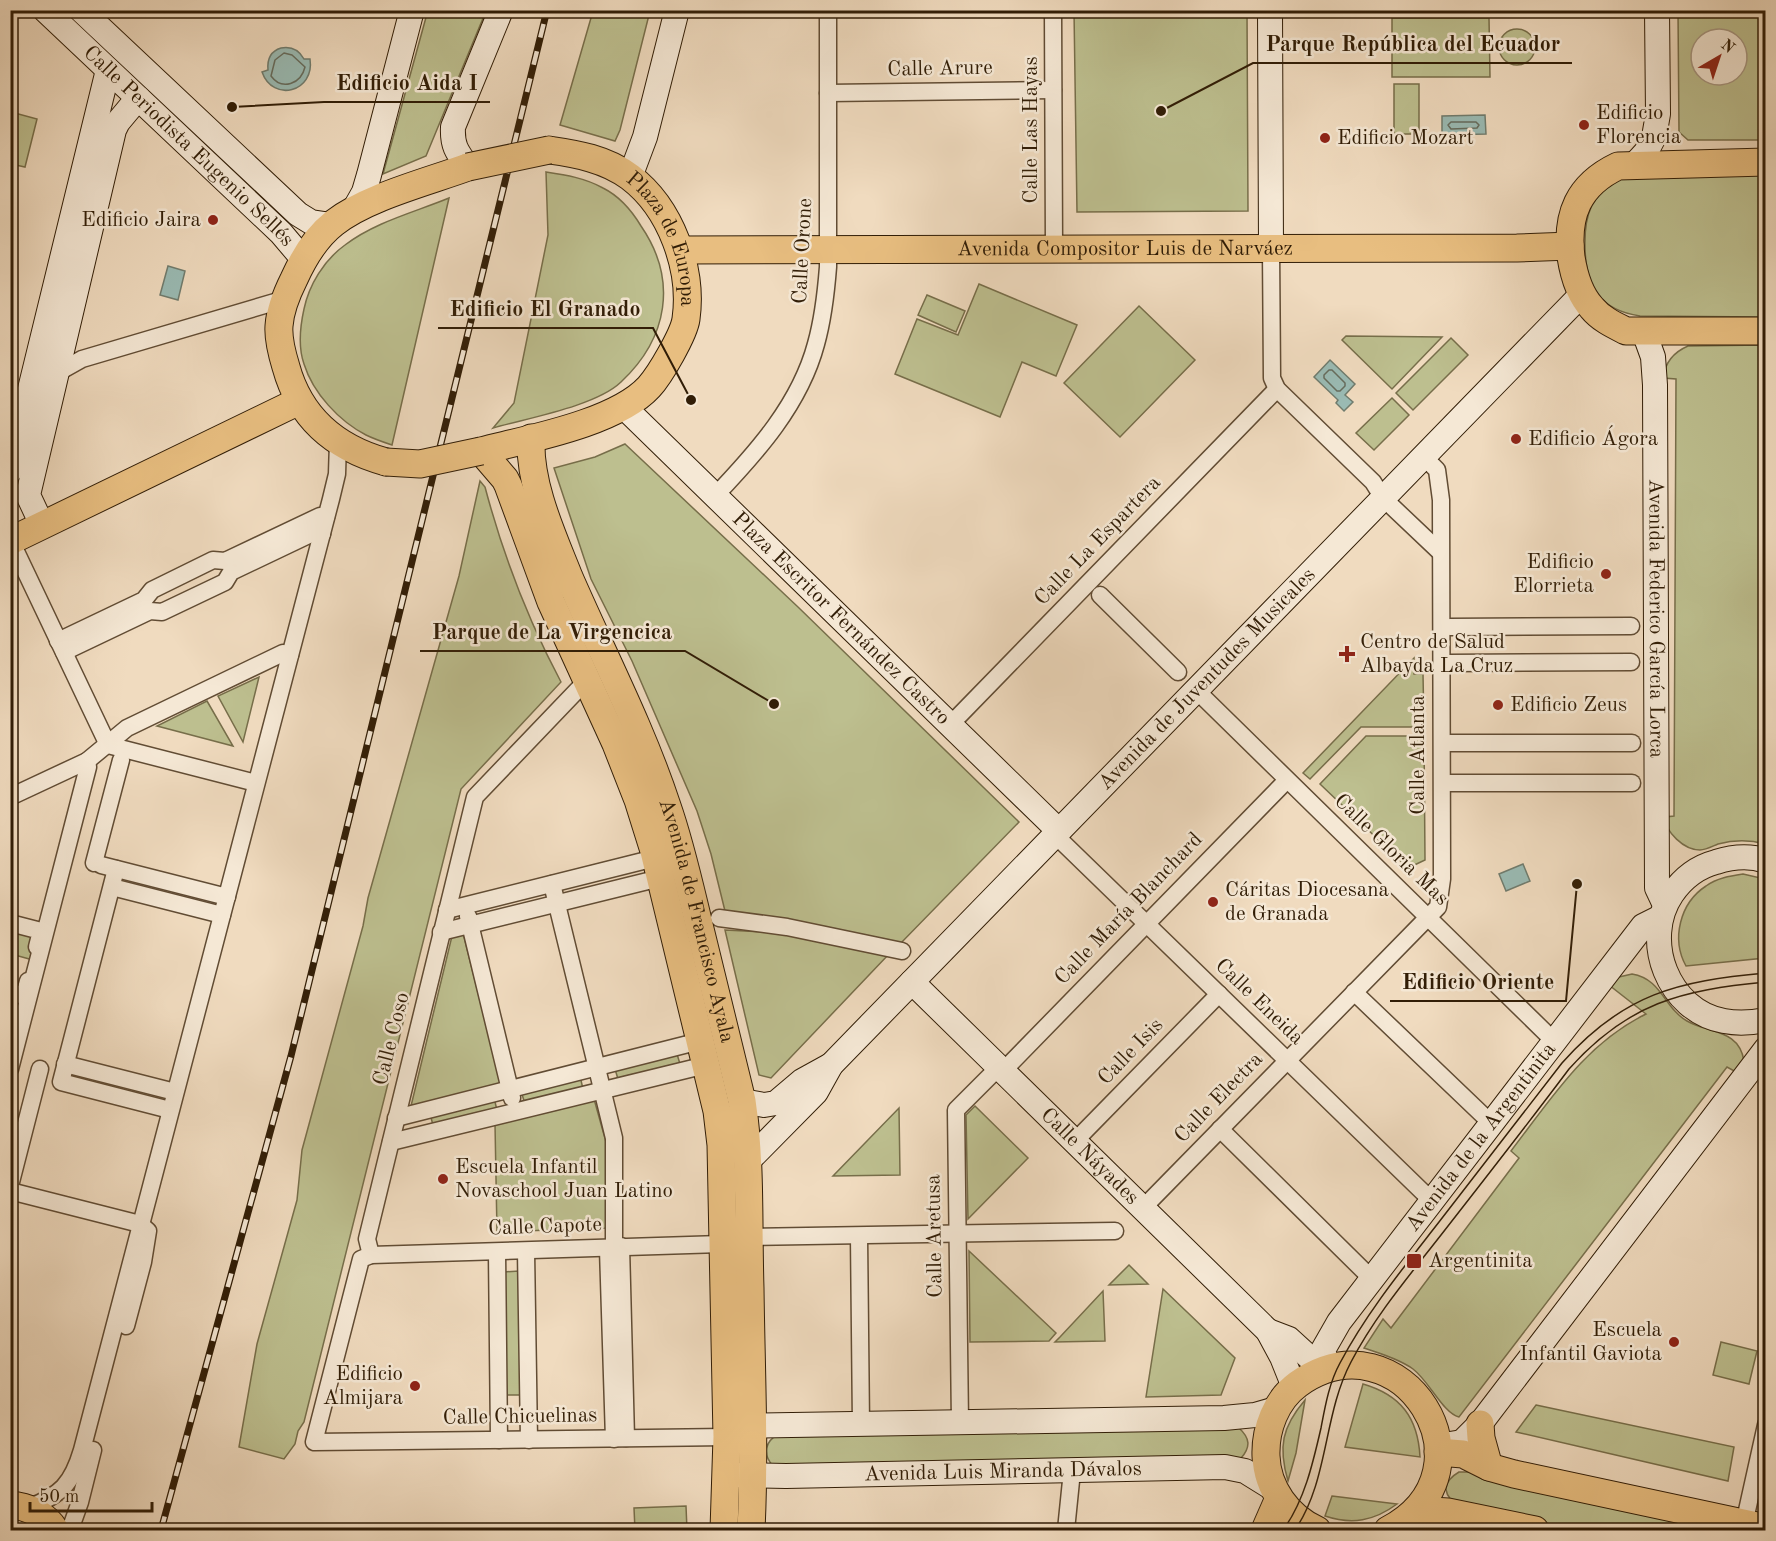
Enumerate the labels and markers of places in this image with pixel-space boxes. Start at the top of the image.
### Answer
callout: Parque República del Ecuador [1253,23,1572,63]
callout: Edificio Aida I [324,62,490,102]
place label: Edificio Florencia [1596,103,1681,148]
marker: Edificio Florencia [1577,118,1591,132]
place label: Edificio Mozart [1337,128,1474,149]
marker: Edificio Mozart [1318,131,1332,145]
place label: Edificio Jaira [81,210,201,231]
marker: Edificio Jaira [206,213,220,227]
callout: Edificio El Granado [438,288,653,328]
place label: Edificio Ágora [1528,425,1658,450]
marker: Edificio Ágora [1509,432,1523,446]
place label: Edificio Elorrieta [1513,552,1594,597]
marker: Edificio Elorrieta [1599,567,1613,581]
callout: Parque de La Virgencica [420,611,685,651]
place label: Centro de Salud Albayda La Cruz [1360,632,1513,677]
marker: Centro de Salud Albayda La Cruz [1338,645,1356,663]
place label: Edificio Zeus [1510,695,1627,716]
marker: Edificio Zeus [1491,698,1505,712]
place label: Cáritas Diocesana de Granada [1225,880,1389,925]
marker: Cáritas Diocesana de Granada [1206,895,1220,909]
callout: Edificio Oriente [1390,961,1566,1001]
place label: Escuela Infantil Novaschool Juan Latino [455,1157,673,1202]
marker: Escuela Infantil Novaschool Juan Latino [436,1172,450,1186]
place label: Argentinita [1428,1251,1533,1272]
marker: Argentinita [1405,1252,1423,1270]
place label: Escuela Infantil Gaviota [1519,1320,1662,1365]
marker: Escuela Infantil Gaviota [1667,1335,1681,1349]
place label: Edificio Almijara [323,1364,403,1409]
marker: Edificio Almijara [408,1379,422,1393]

